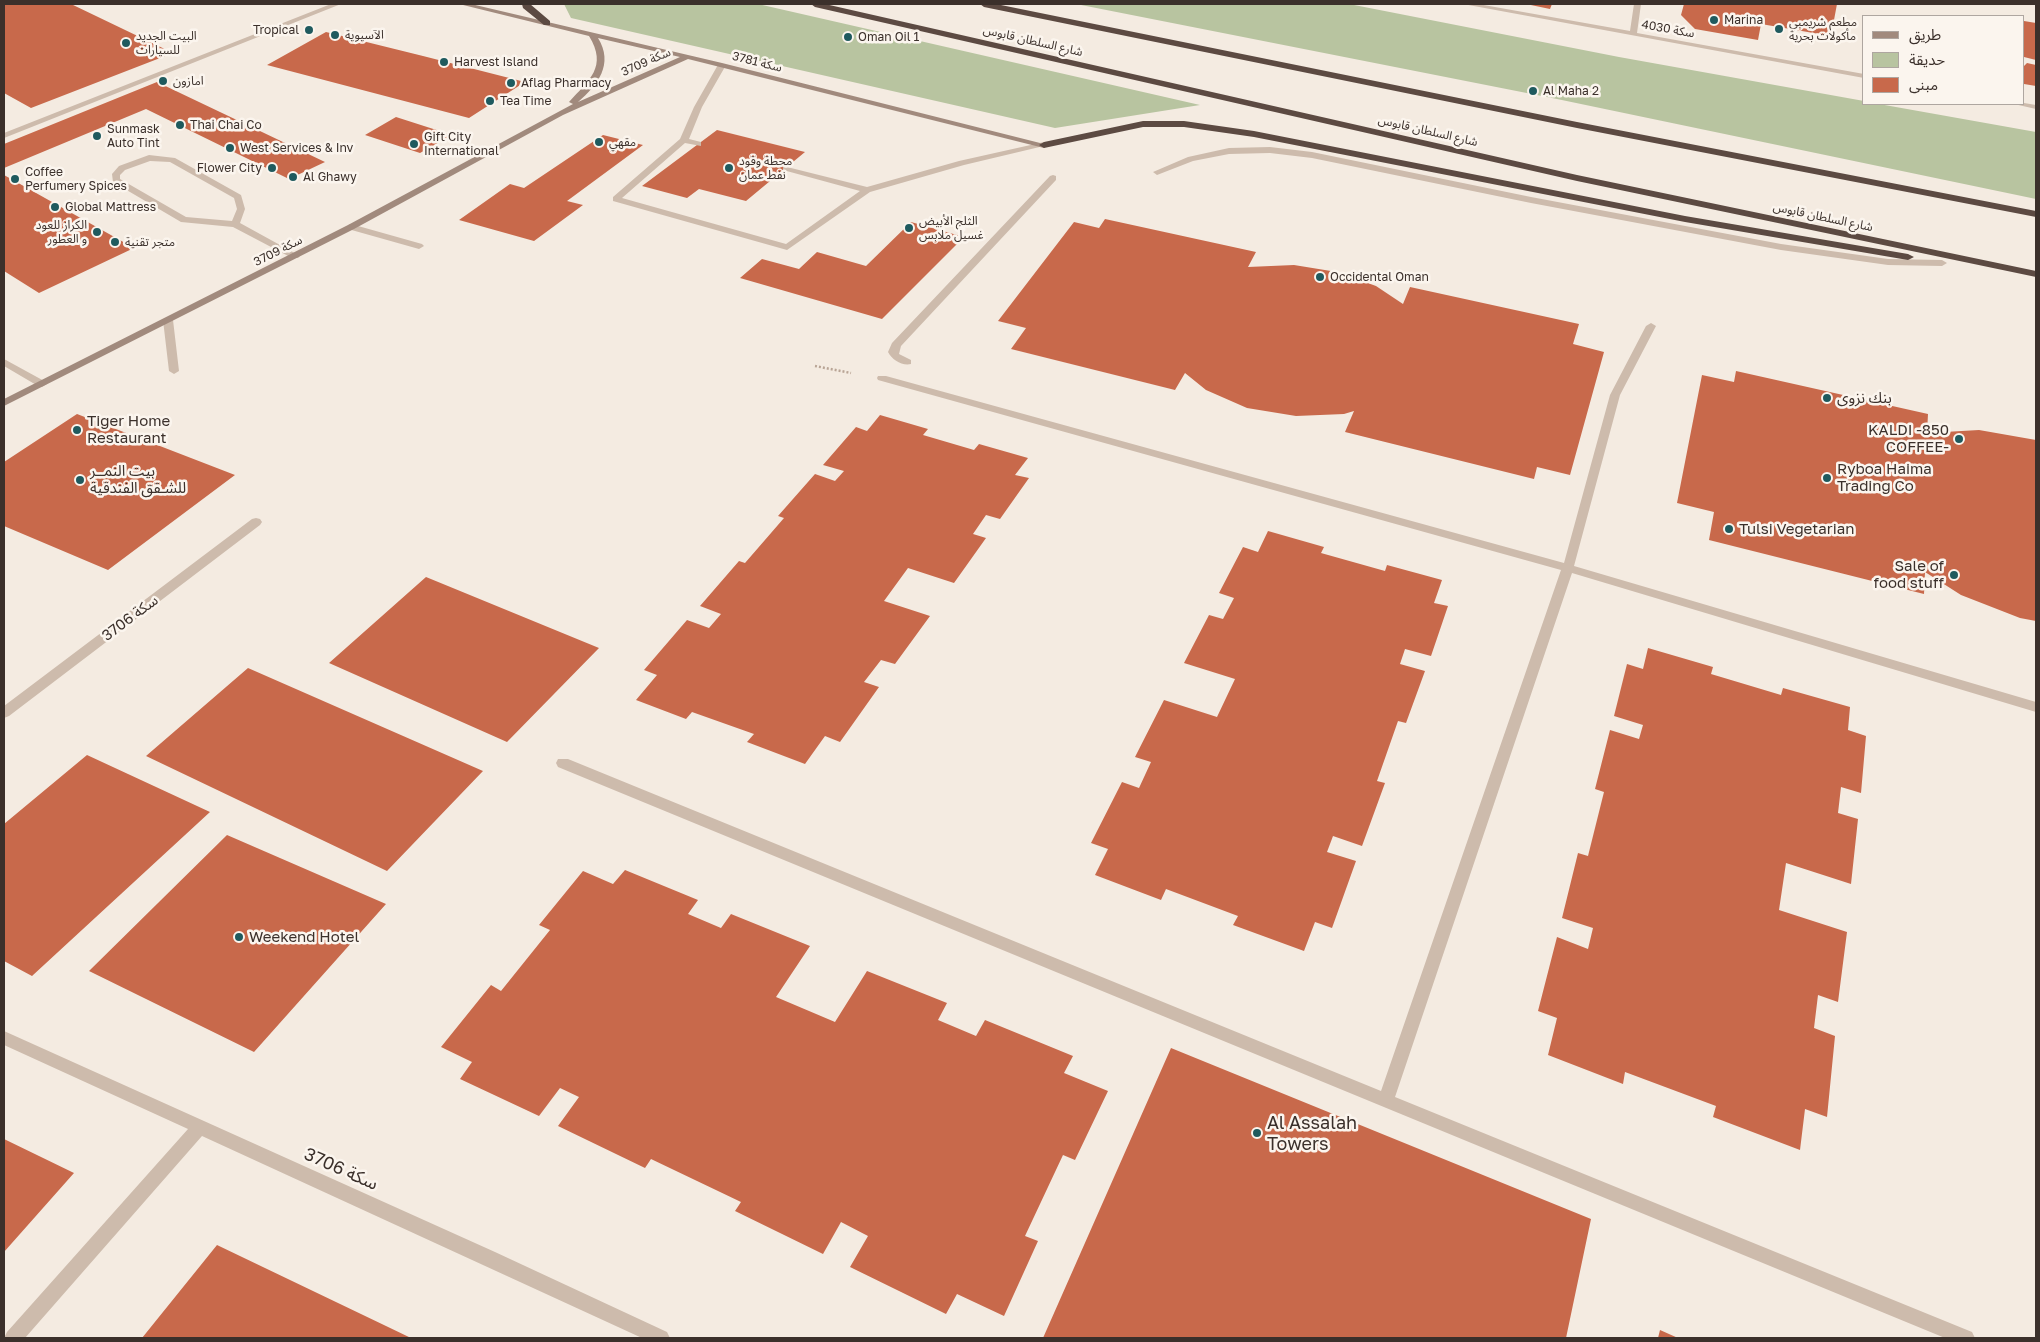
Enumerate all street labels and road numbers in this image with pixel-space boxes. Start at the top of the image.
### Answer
street label: سكة 4030 [1640,17,1696,41]
street label: شارع السلطان قابوس [982,23,1084,59]
street label: سكة 3709 [619,45,673,79]
street label: سكة 3781 [731,49,783,75]
street label: شارع السلطان قابوس [1377,113,1479,149]
street label: شارع السلطان قابوس [1772,199,1874,235]
street label: سكة 3709 [251,233,305,269]
street label: سكة 3706 [98,591,162,645]
street label: سكة 3706 [301,1143,381,1195]

